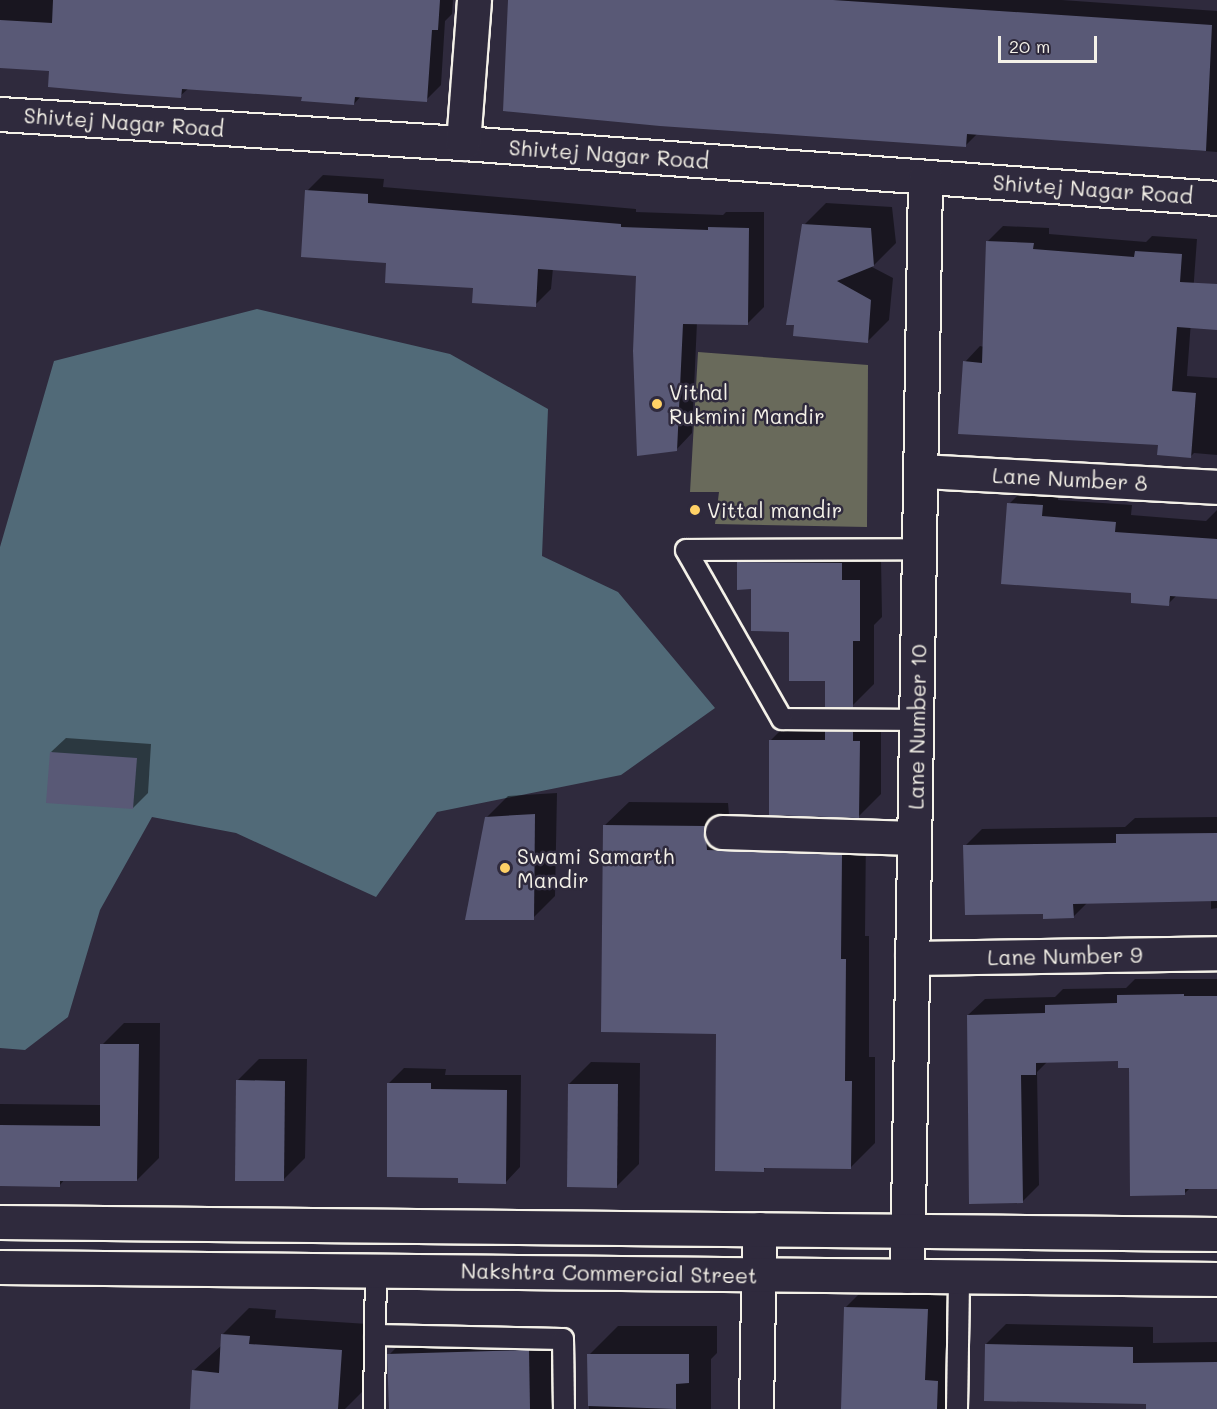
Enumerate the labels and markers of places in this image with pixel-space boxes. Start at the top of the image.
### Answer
place label: Vithal Rukmini Mandir [669,379,825,429]
marker: Vithal Rukmini Mandir [650,397,664,411]
place label: Vittal mandir [707,497,842,523]
marker: Vittal mandir [688,503,702,517]
place label: Swami Samarth Mandir [517,843,674,893]
marker: Swami Samarth Mandir [498,861,512,875]

